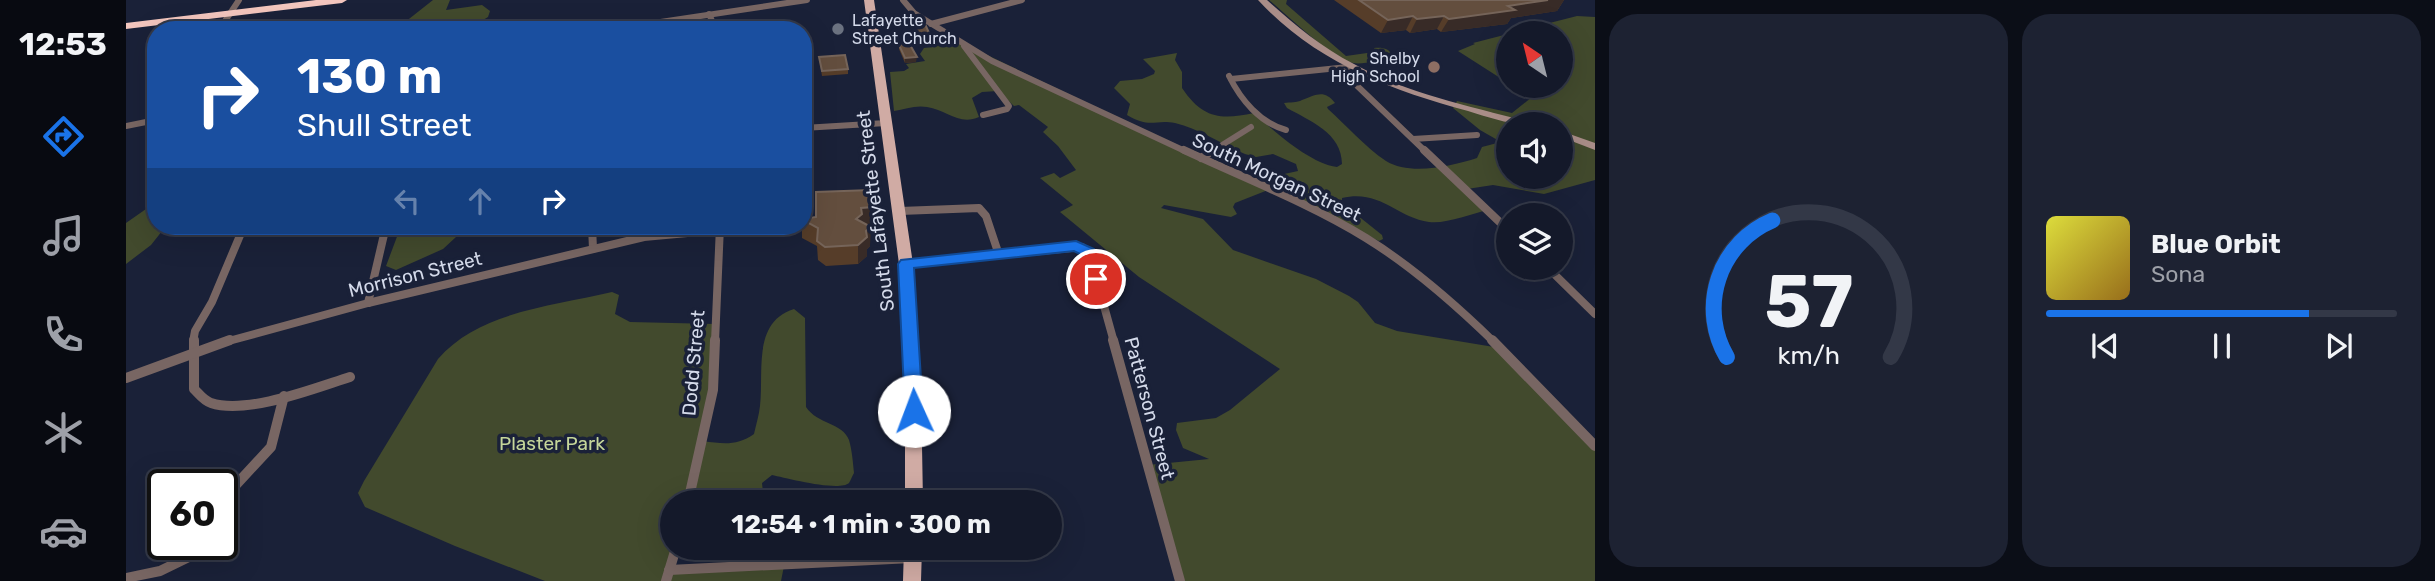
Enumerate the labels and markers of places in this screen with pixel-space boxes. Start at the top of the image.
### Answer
place label: Lafayette Street Church [852,11,957,48]
marker: Lafayette Street Church [830,21,846,37]
place label: Shelby High School [1331,49,1420,86]
marker: Shelby High School [1426,59,1442,75]
pin [1066,249,1126,309]

